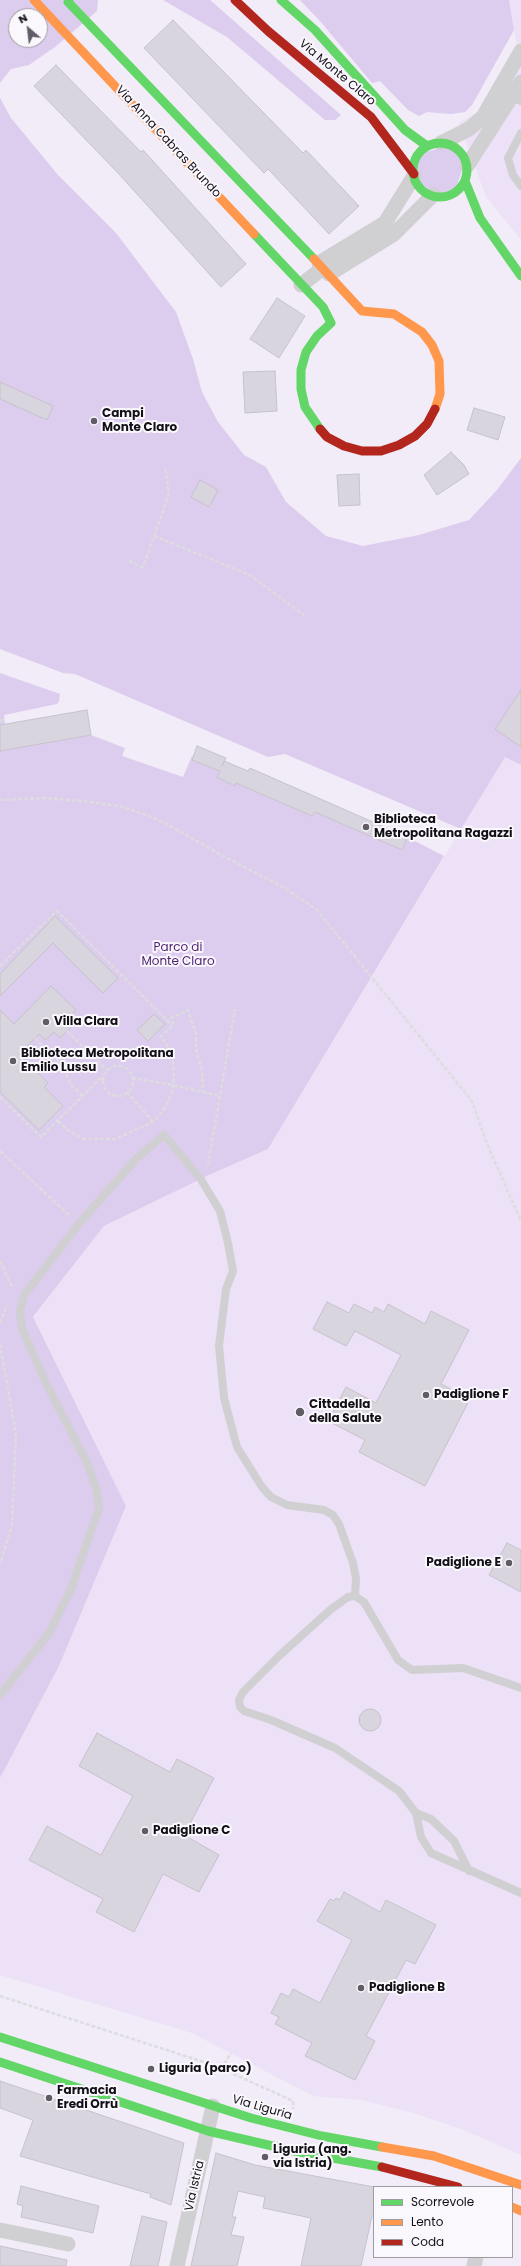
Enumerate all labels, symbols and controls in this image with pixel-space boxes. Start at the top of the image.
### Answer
north arrow [8,8,48,48]
text: N [15,9,30,27]
street label: Via Monte Claro [296,37,378,109]
street label: Via Anna Cabras Brundo [112,83,224,201]
place label: Campi Monte Claro [102,407,177,435]
marker: Campi Monte Claro [89,416,99,426]
place label: Biblioteca Metropolitana Ragazzi [374,813,512,841]
marker: Biblioteca Metropolitana Ragazzi [361,822,371,832]
park label: Parco di Monte Claro [141,941,215,969]
place label: Villa Clara [54,1015,118,1029]
marker: Villa Clara [41,1017,51,1027]
place label: Biblioteca Metropolitana Emilio Lussu [21,1047,174,1075]
marker: Biblioteca Metropolitana Emilio Lussu [8,1056,18,1066]
place label: Padiglione F [434,1388,509,1402]
marker: Padiglione F [421,1390,431,1400]
place label: Cittadella della Salute [309,1398,382,1426]
marker: Cittadella della Salute [294,1406,306,1418]
place label: Padiglione E [426,1556,501,1570]
marker: Padiglione E [504,1558,514,1568]
place label: Padiglione C [153,1824,230,1838]
marker: Padiglione C [140,1826,150,1836]
place label: Padiglione B [369,1981,445,1995]
marker: Padiglione B [356,1983,366,1993]
place label: Liguria (parco) [159,2062,252,2076]
marker: Liguria (parco) [146,2064,156,2074]
place label: Farmacia Eredi Orrù [57,2084,118,2112]
marker: Farmacia Eredi Orrù [44,2093,54,2103]
street label: Via Liguria [230,2093,294,2123]
place label: Liguria (ang. via Istria) [273,2143,351,2171]
marker: Liguria (ang. via Istria) [260,2152,270,2162]
street label: Via Istria [182,2159,208,2213]
legend [373,2186,513,2258]
text: Scorrevole [411,2193,474,2210]
text: Lento [411,2213,443,2230]
text: Coda [411,2233,444,2250]

